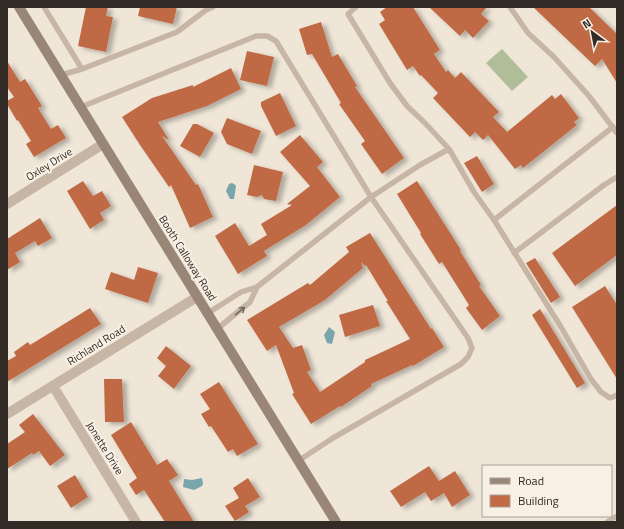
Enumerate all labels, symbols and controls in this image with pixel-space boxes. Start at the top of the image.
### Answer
north arrow [572,12,612,52]
text: N [579,15,594,32]
street label: Oxley Drive [23,143,76,185]
street label: Booth Calloway Road [155,212,221,304]
one-way arrow [235,306,246,315]
street label: Richland Road [64,321,128,369]
street label: Jonette Drive [82,418,128,478]
legend [482,465,612,517]
text: Road [518,471,544,490]
text: Building [518,491,559,510]

